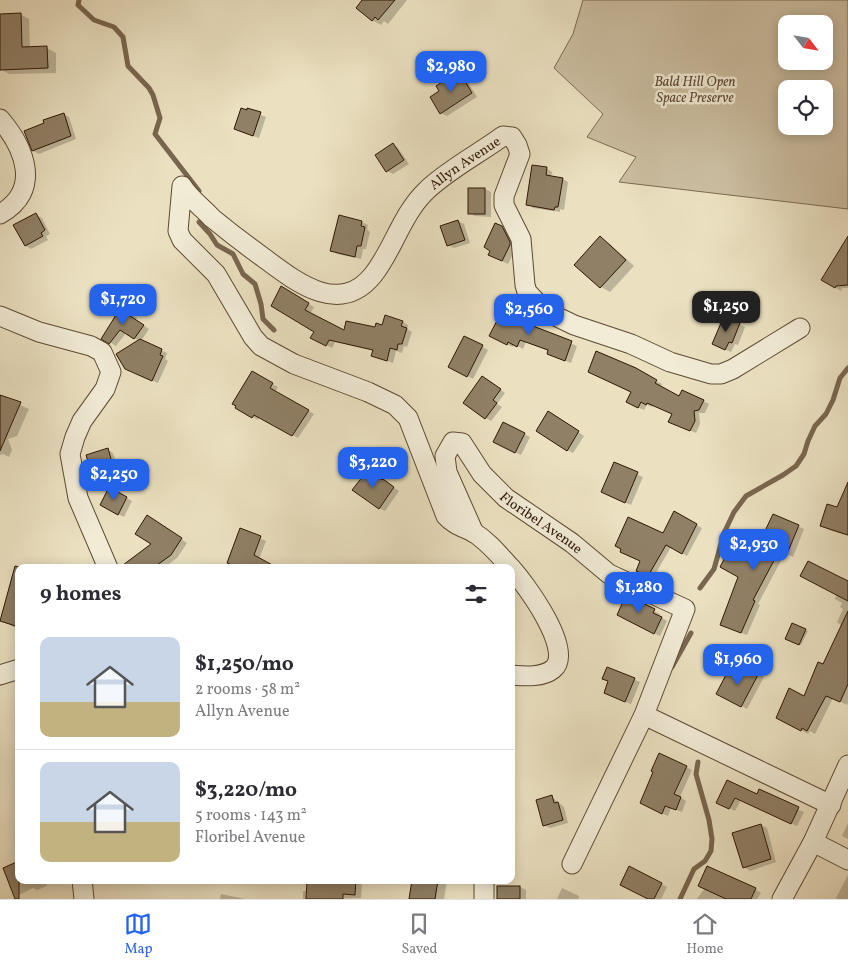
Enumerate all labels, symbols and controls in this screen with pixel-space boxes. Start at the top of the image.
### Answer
north arrow [778,15,832,70]
map controls [778,15,833,135]
pin: $2,980 [410,51,492,93]
text: $2,980 [426,56,476,78]
park label: Bald Hill Open Space Preserve [654,73,736,108]
button: locate [778,80,833,135]
street label: Allyn Avenue [426,132,505,195]
pin: $1,720 [82,284,164,326]
text: $1,720 [100,289,146,311]
pin: $1,250 [685,290,767,333]
pin: $2,560 [488,294,570,336]
text: $1,250 [703,296,749,318]
text: $2,560 [505,299,553,321]
pin: $3,220 [332,446,414,489]
text: $3,220 [349,452,397,474]
pin: $2,250 [73,458,155,501]
text: $2,250 [90,464,138,486]
street label: Floribel Avenue [495,489,586,559]
pin: $2,930 [713,528,795,571]
text: $2,930 [730,534,778,556]
pin: $1,280 [598,572,680,614]
text: $1,280 [616,577,662,599]
text: 9 homes [40,580,121,609]
icon: filters [462,580,490,608]
pin: $1,960 [697,644,779,686]
text: $1,960 [714,649,762,671]
text: $1,250/mo [195,650,294,679]
icon: home [80,657,140,717]
text: 2 rooms · 58 m² [195,679,300,701]
text: Allyn Avenue [195,701,290,723]
text: $3,220/mo [195,776,297,805]
icon: home [80,782,140,842]
text: 5 rooms · 143 m² [195,805,307,827]
text: Floribel Avenue [195,827,305,849]
tab: Map [124,910,153,959]
tab: Saved [401,910,438,959]
tab: Home [686,910,724,959]

